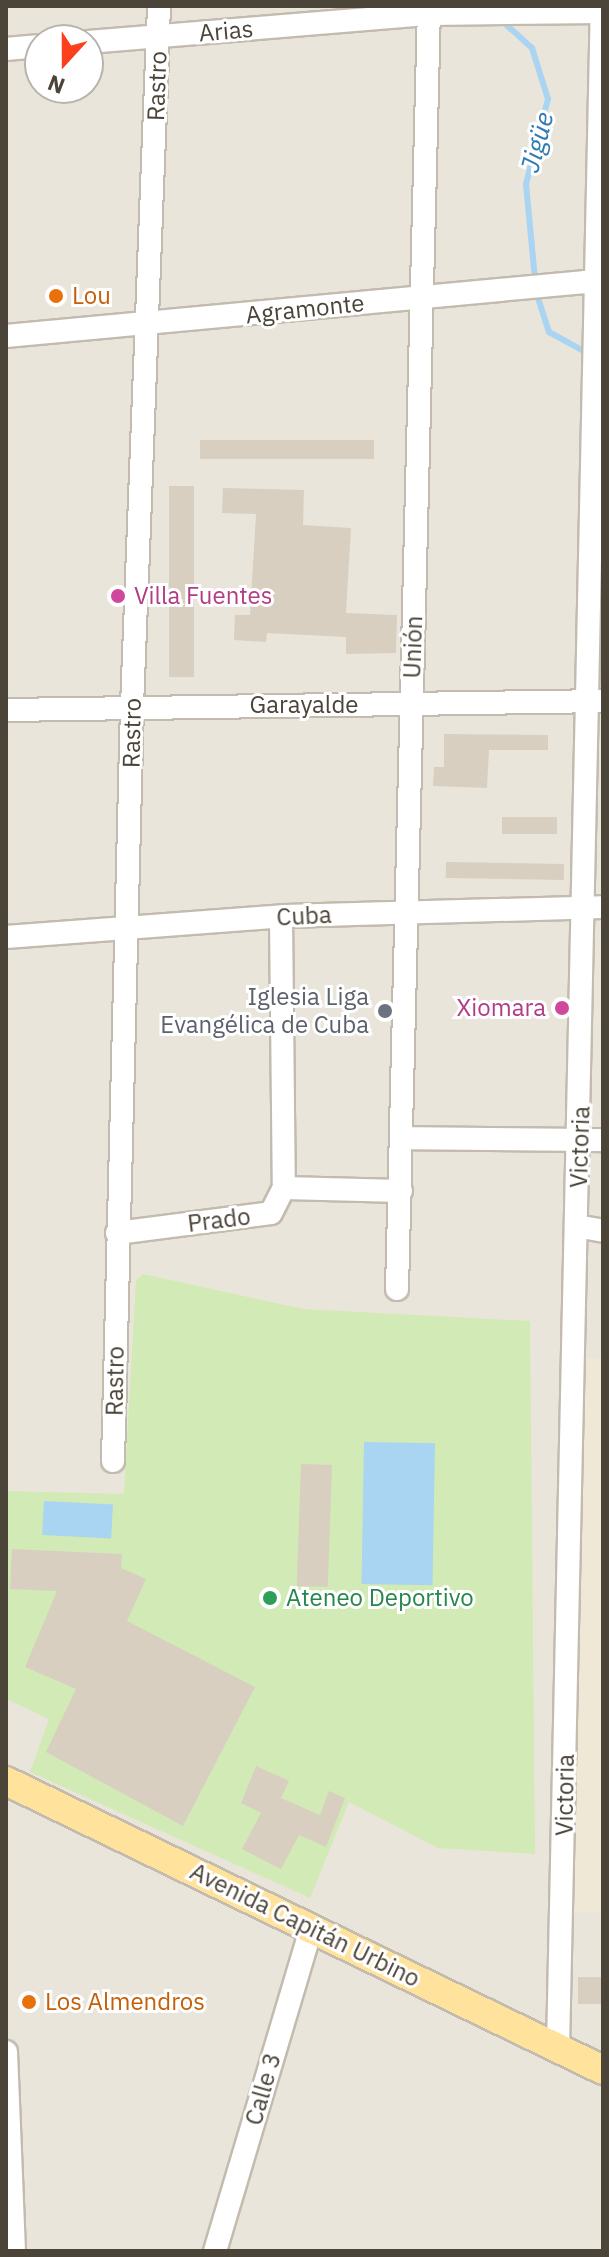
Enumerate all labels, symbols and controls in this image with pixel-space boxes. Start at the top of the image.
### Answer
street label: Arias [198,14,254,48]
north arrow [24,24,104,104]
street label: Rastro [141,51,173,121]
text: N [43,69,69,101]
water label: Jigüe [514,109,560,175]
place label: Lou [72,282,111,310]
marker: Lou [47,287,65,305]
street label: Agramonte [244,288,366,330]
place label: Villa Fuentes [134,582,272,610]
marker: Villa Fuentes [109,587,127,605]
street label: Unión [398,615,428,679]
street label: Garayalde [250,691,358,719]
street label: Rastro [117,698,147,768]
street label: Cuba [276,900,332,932]
place label: Iglesia Liga Evangélica de Cuba [160,983,369,1039]
place label: Xiomara [457,994,546,1022]
marker: Xiomara [553,999,571,1017]
marker: Iglesia Liga Evangélica de Cuba [376,1002,394,1020]
street label: Victoria [564,1105,596,1189]
street label: Prado [186,1202,252,1238]
street label: Rastro [100,1346,130,1416]
place label: Ateneo Deportivo [286,1584,474,1612]
marker: Ateneo Deportivo [261,1589,279,1607]
street label: Victoria [550,1754,580,1836]
street label: Avenida Capitán Urbino [185,1857,425,1993]
place label: Los Almendros [45,1988,205,2016]
marker: Los Almendros [20,1993,38,2011]
street label: Calle 3 [239,2050,287,2128]

